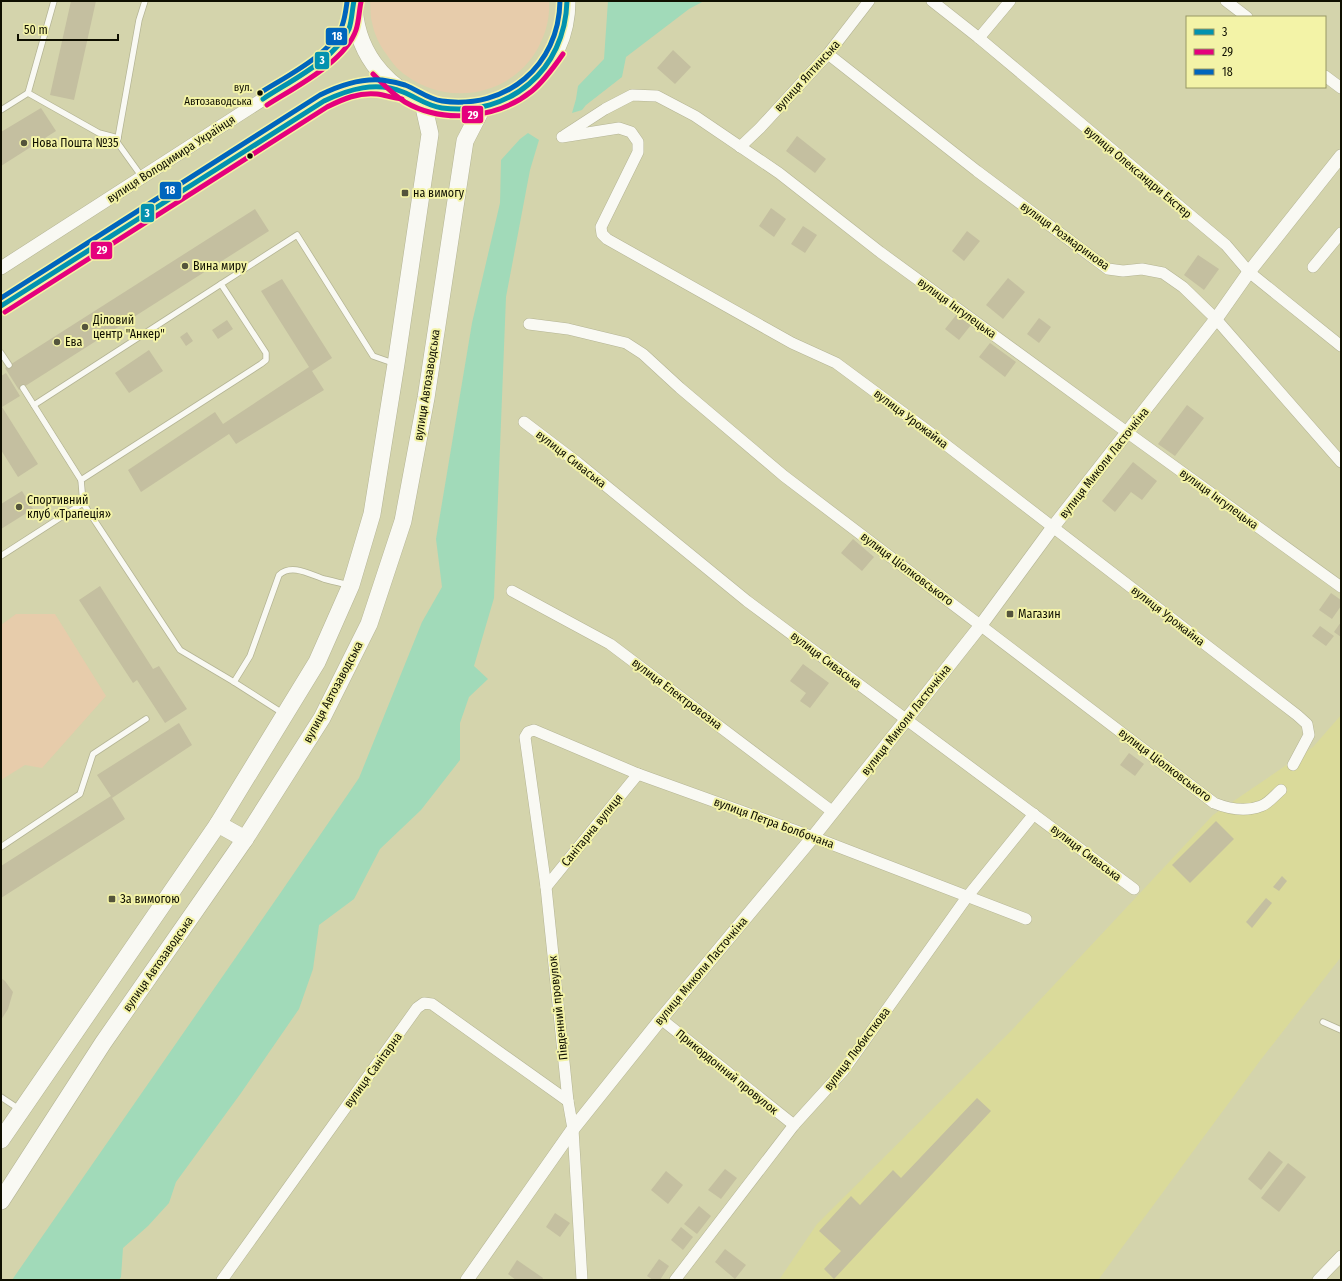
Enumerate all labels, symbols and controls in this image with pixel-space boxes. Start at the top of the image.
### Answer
scale bar [18,16,118,42]
legend [1186,16,1326,88]
text: 50 m [24,23,48,37]
text: 3 [1222,25,1227,39]
line badge: 18 [325,27,348,46]
text: 18 [332,30,342,43]
street label: вулиця Ялтинська [771,37,843,115]
text: 29 [1222,45,1233,59]
line badge: 3 [314,51,330,70]
text: 3 [318,54,325,67]
text: 18 [1222,65,1233,79]
place label: вул. Автозаводська [184,81,252,108]
marker: вул. Автозаводська [255,88,265,98]
line badge: 29 [461,105,484,124]
text: 29 [467,109,479,122]
street label: вулиця Володимира Українця [104,112,238,206]
street label: вулиця Олександри Екстер [1081,123,1195,221]
place label: Нова Пошта №35 [32,136,119,150]
marker: Нова Пошта №35 [19,138,29,148]
unlabelled marker [245,151,255,161]
line badge: 18 [159,181,182,200]
text: 18 [165,184,175,197]
place label: на вимогу [413,186,465,200]
marker: на вимогу [400,188,410,198]
street label: вулиця Розмаринова [1018,199,1112,273]
line badge: 3 [140,203,155,223]
text: 3 [143,207,150,220]
line badge: 29 [90,241,113,260]
text: 29 [96,244,108,257]
place label: Вина миру [193,259,247,273]
marker: Вина миру [180,261,190,271]
street label: вулиця Інгулецька [915,275,999,341]
place label: Діловий центр "Анкер" [92,313,165,341]
marker: Діловий центр "Анкер" [80,322,90,332]
street label: вулиця Автозаводська [411,328,443,442]
place label: Ева [65,335,82,349]
marker: Ева [52,337,62,347]
street label: вулиця Урожайна [871,387,951,452]
street label: вулиця Миколи Ласточкіна [1056,405,1152,521]
street label: вулиця Сиваська [533,427,609,491]
street label: вулиця Інгулецька [1177,466,1261,532]
place label: Спортивний клуб «Трапеція» [27,493,111,521]
marker: Спортивний клуб «Трапеція» [14,502,24,512]
street label: вулиця Ціолковського [858,530,956,608]
street label: вулиця Урожайна [1128,583,1208,649]
place label: Магазин [1018,607,1061,621]
marker: Магазин [1005,609,1015,619]
street label: вулиця Сиваська [788,629,864,691]
street label: вулиця Автозаводська [300,639,366,745]
street label: вулиця Електровозна [629,656,725,733]
street label: вулиця Миколи Ласточкіна [858,662,954,778]
street label: вулиця Ціолковського [1116,726,1214,804]
street label: Санітарна вулиця [559,791,625,869]
street label: вулиця Петра Болбочана [712,795,836,851]
street label: вулиця Сиваська [1048,822,1124,884]
place label: За вимогою [120,892,180,906]
marker: За вимогою [107,894,117,904]
street label: вулиця Автозаводська [120,914,196,1014]
street label: вулиця Миколи Ласточкіна [652,914,750,1028]
street label: Південний провулок [546,955,570,1061]
street label: вулиця Любисткова [821,1004,893,1093]
street label: Прикордонний провулок [673,1027,781,1118]
street label: вулиця Санітарна [341,1030,405,1110]

